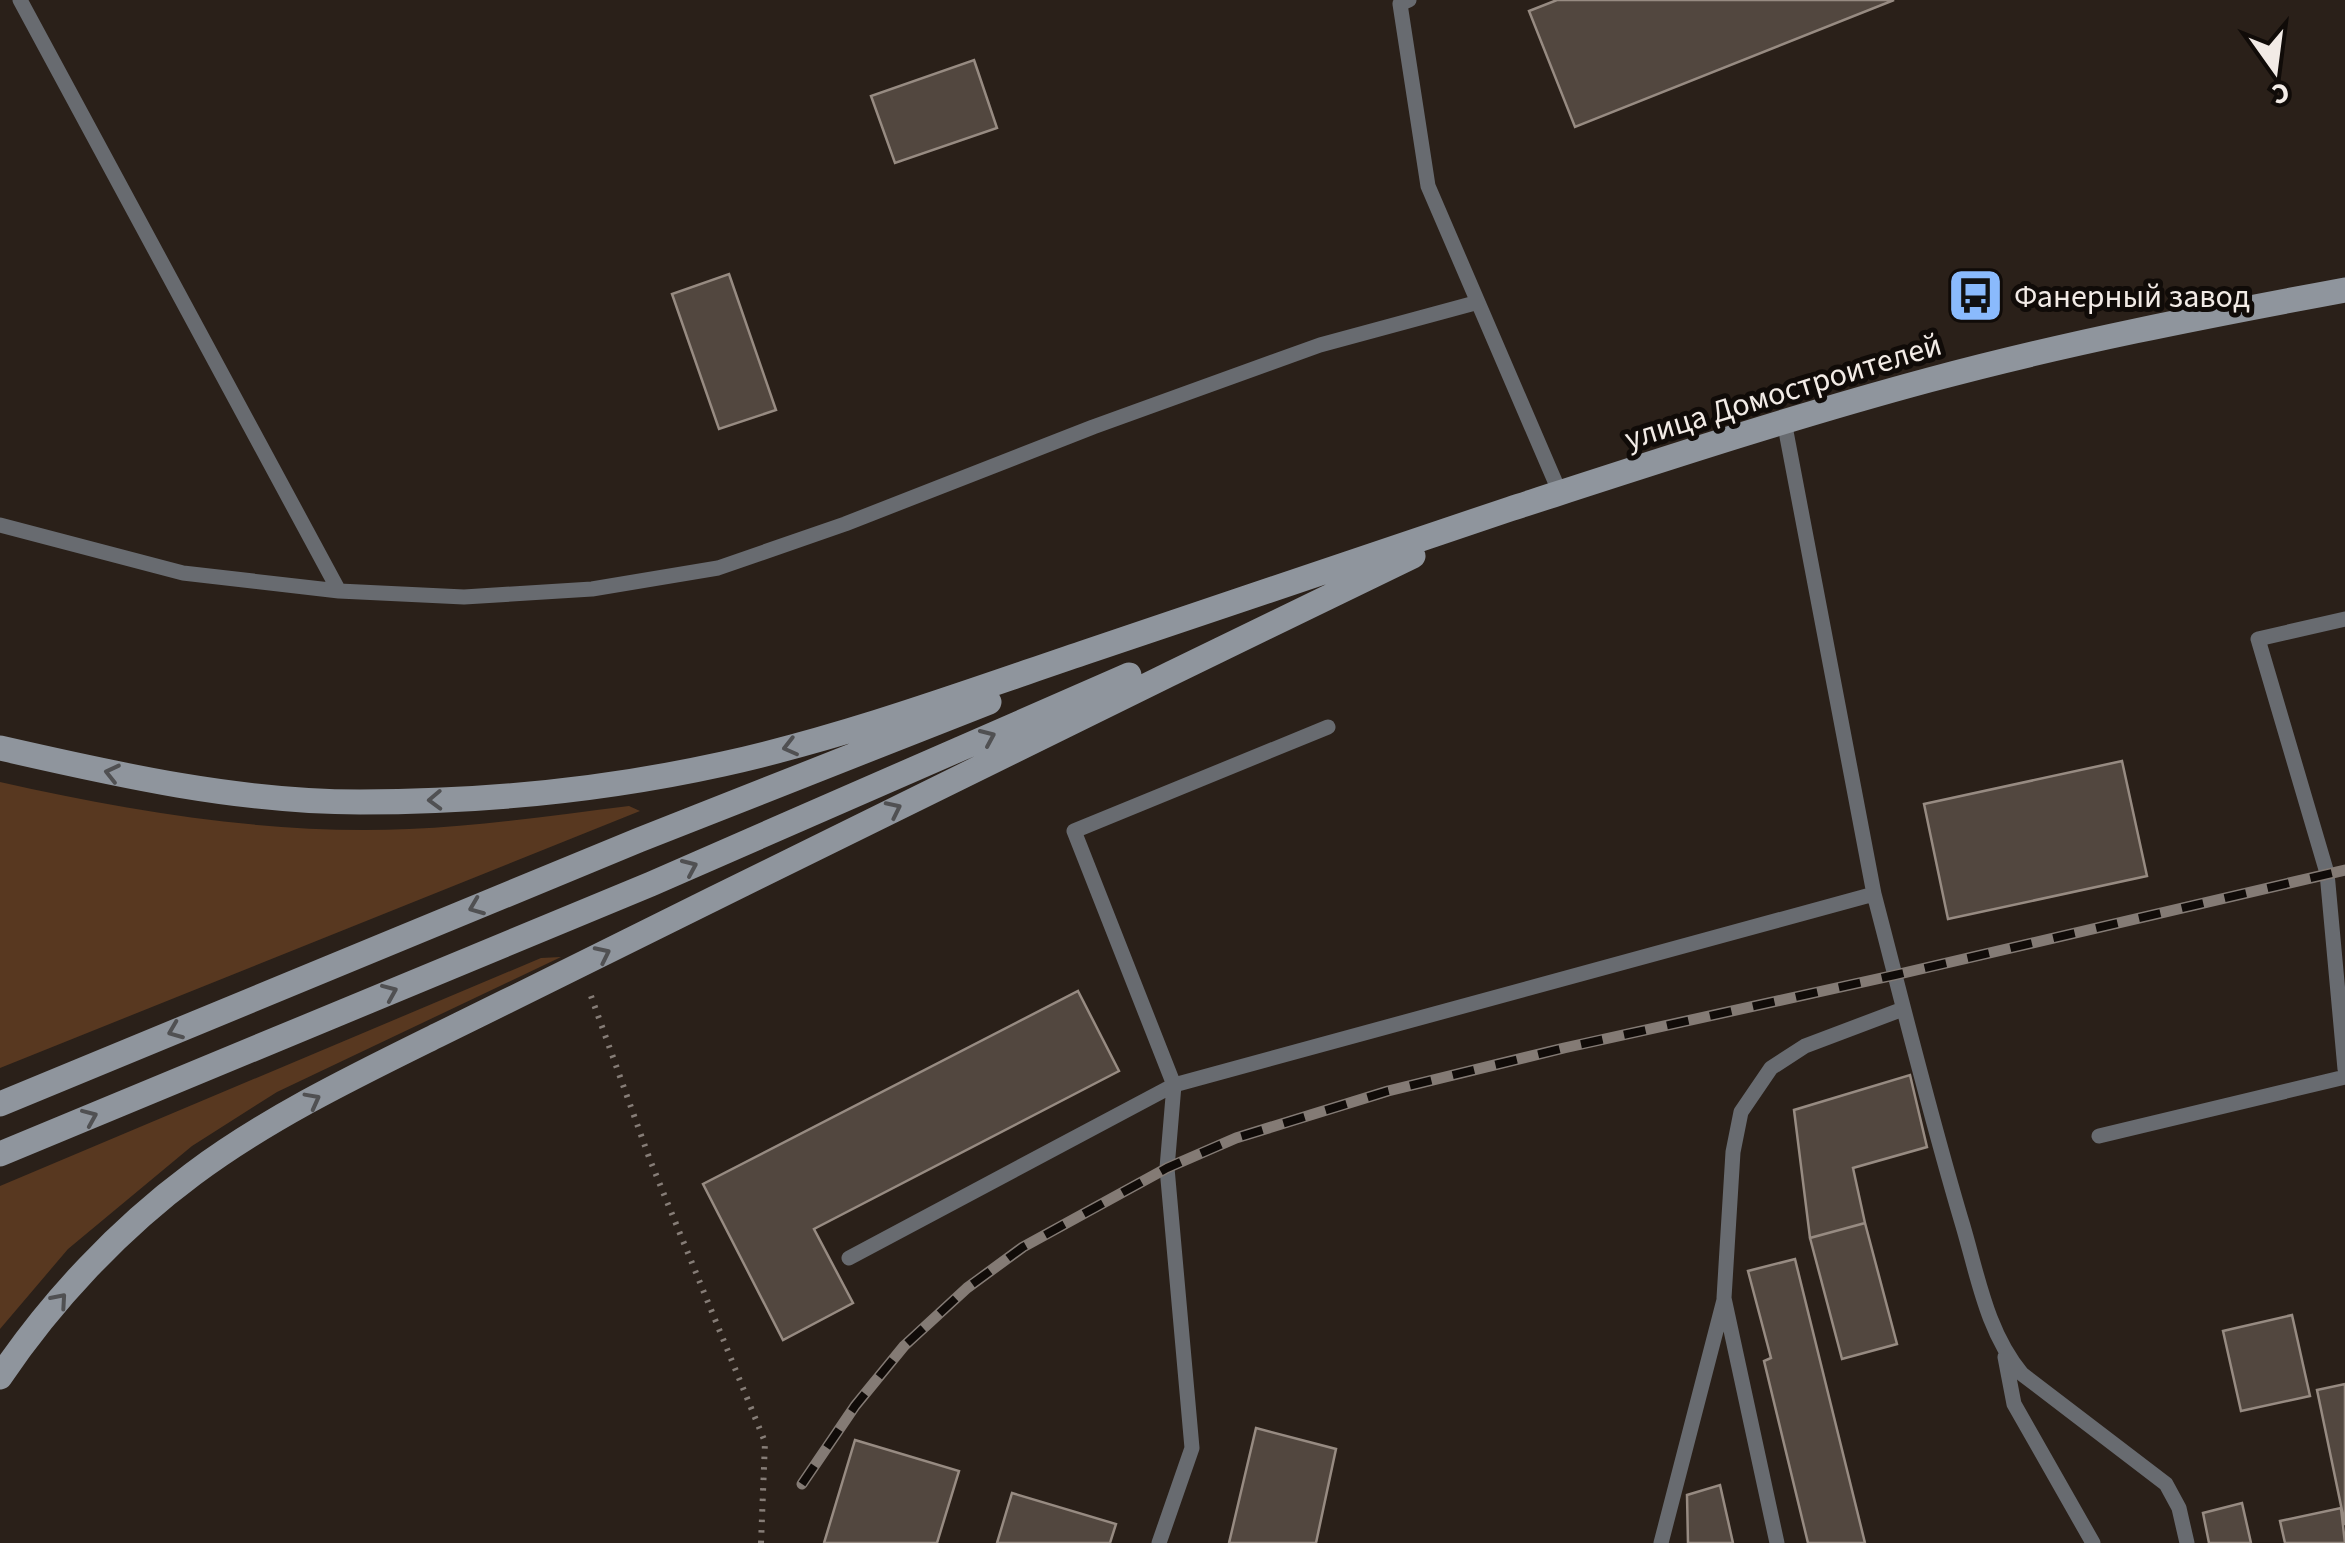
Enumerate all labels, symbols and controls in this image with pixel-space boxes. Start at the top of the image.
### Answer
north arrow [2225,20,2325,120]
text: С [2268,72,2294,115]
bus stop icon: Фанерный завод [1945,266,2005,326]
place label: Фанерный завод [2014,274,2250,320]
street label: улица Домостроителей [1619,322,1947,462]
one-way arrow [978,729,996,749]
one-way arrow [782,735,799,756]
one-way arrow [104,764,121,785]
one-way arrow [426,789,442,810]
one-way arrow [884,801,902,821]
one-way arrow [680,859,698,879]
one-way arrow [468,896,486,916]
one-way arrow [593,946,611,966]
one-way arrow [380,984,398,1004]
one-way arrow [168,1020,185,1040]
one-way arrow [302,1093,320,1113]
one-way arrow [80,1109,98,1129]
one-way arrow [48,1293,66,1312]

